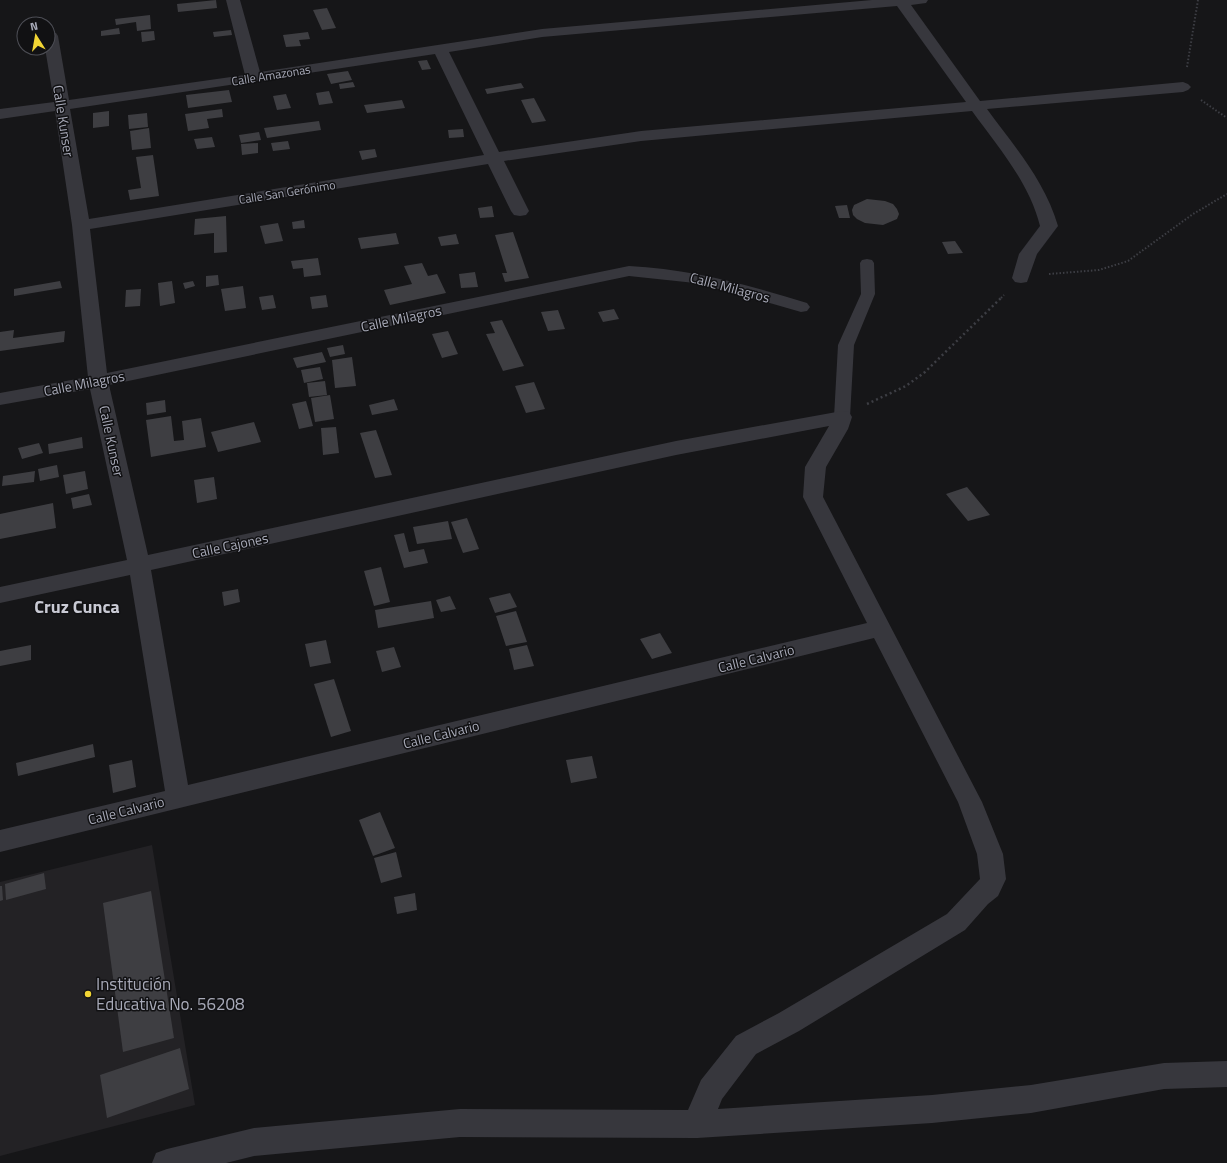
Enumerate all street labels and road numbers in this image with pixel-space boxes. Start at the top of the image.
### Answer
street label: Calle Amazonas [230,59,312,91]
street label: Calle Kunser [48,84,80,159]
street label: Calle San Gerónimo [237,175,337,209]
street label: Calle Milagros [688,266,772,308]
street label: Calle Milagros [359,299,443,337]
street label: Calle Milagros [42,365,126,401]
street label: Calle Kunser [94,403,130,479]
street label: Calle Cajones [190,527,270,563]
street label: Calle Calvario [716,638,796,678]
street label: Calle Calvario [401,714,481,754]
street label: Calle Calvario [86,790,166,830]

